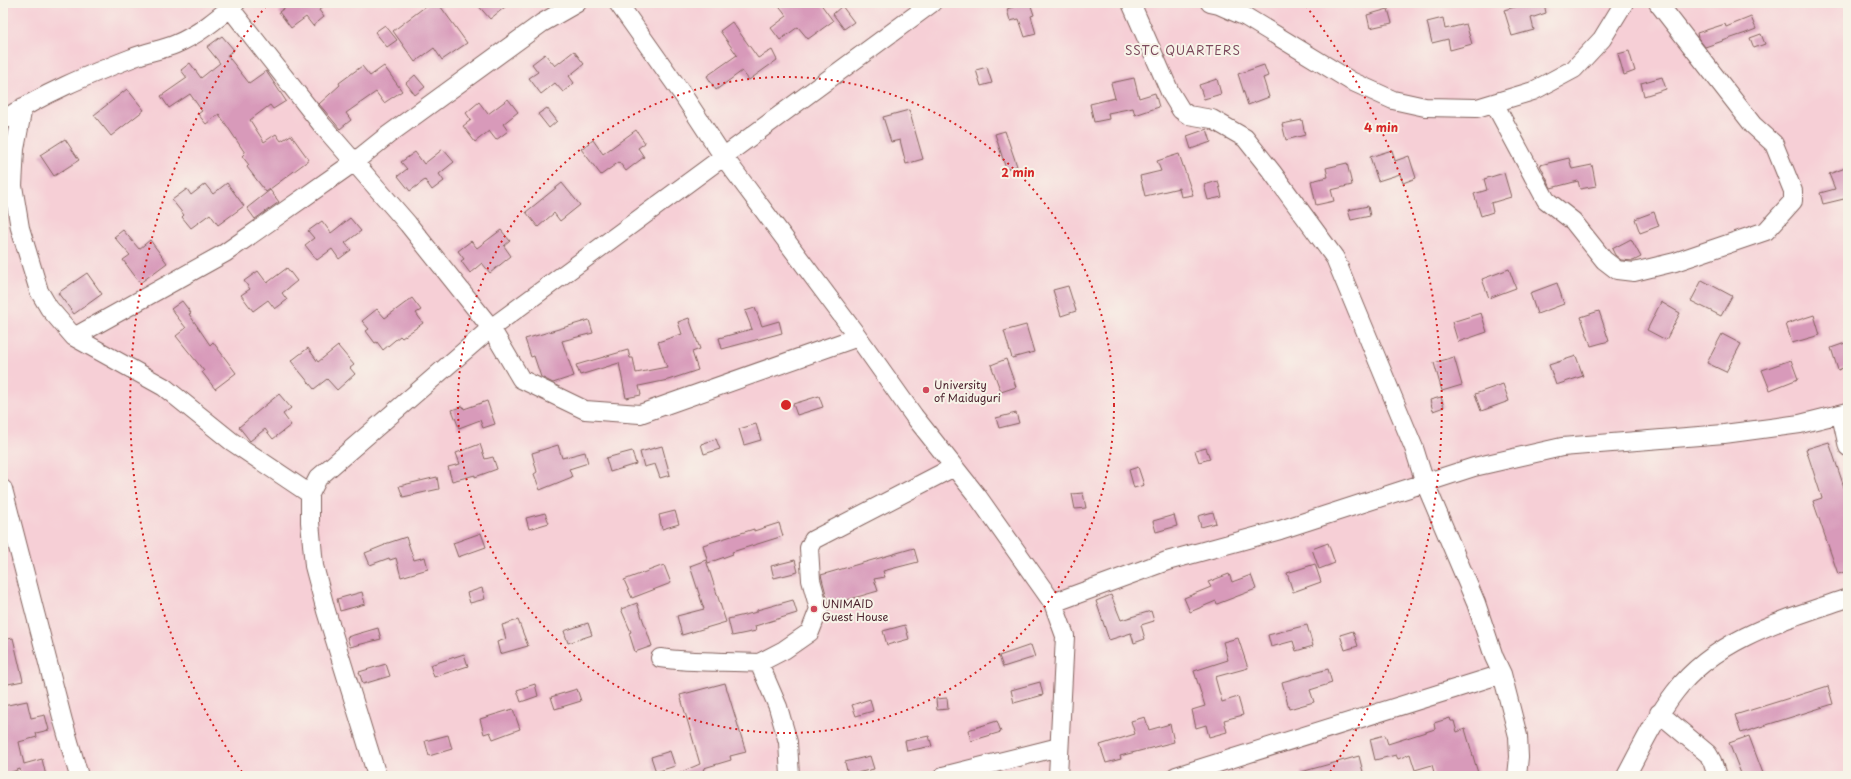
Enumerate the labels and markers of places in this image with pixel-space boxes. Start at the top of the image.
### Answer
place label: University of Maiduguri [934,376,1001,406]
marker: University of Maiduguri [921,385,931,395]
centre of rings [779,398,793,412]
place label: UNIMAID Guest House [822,595,889,625]
marker: UNIMAID Guest House [809,604,819,614]

